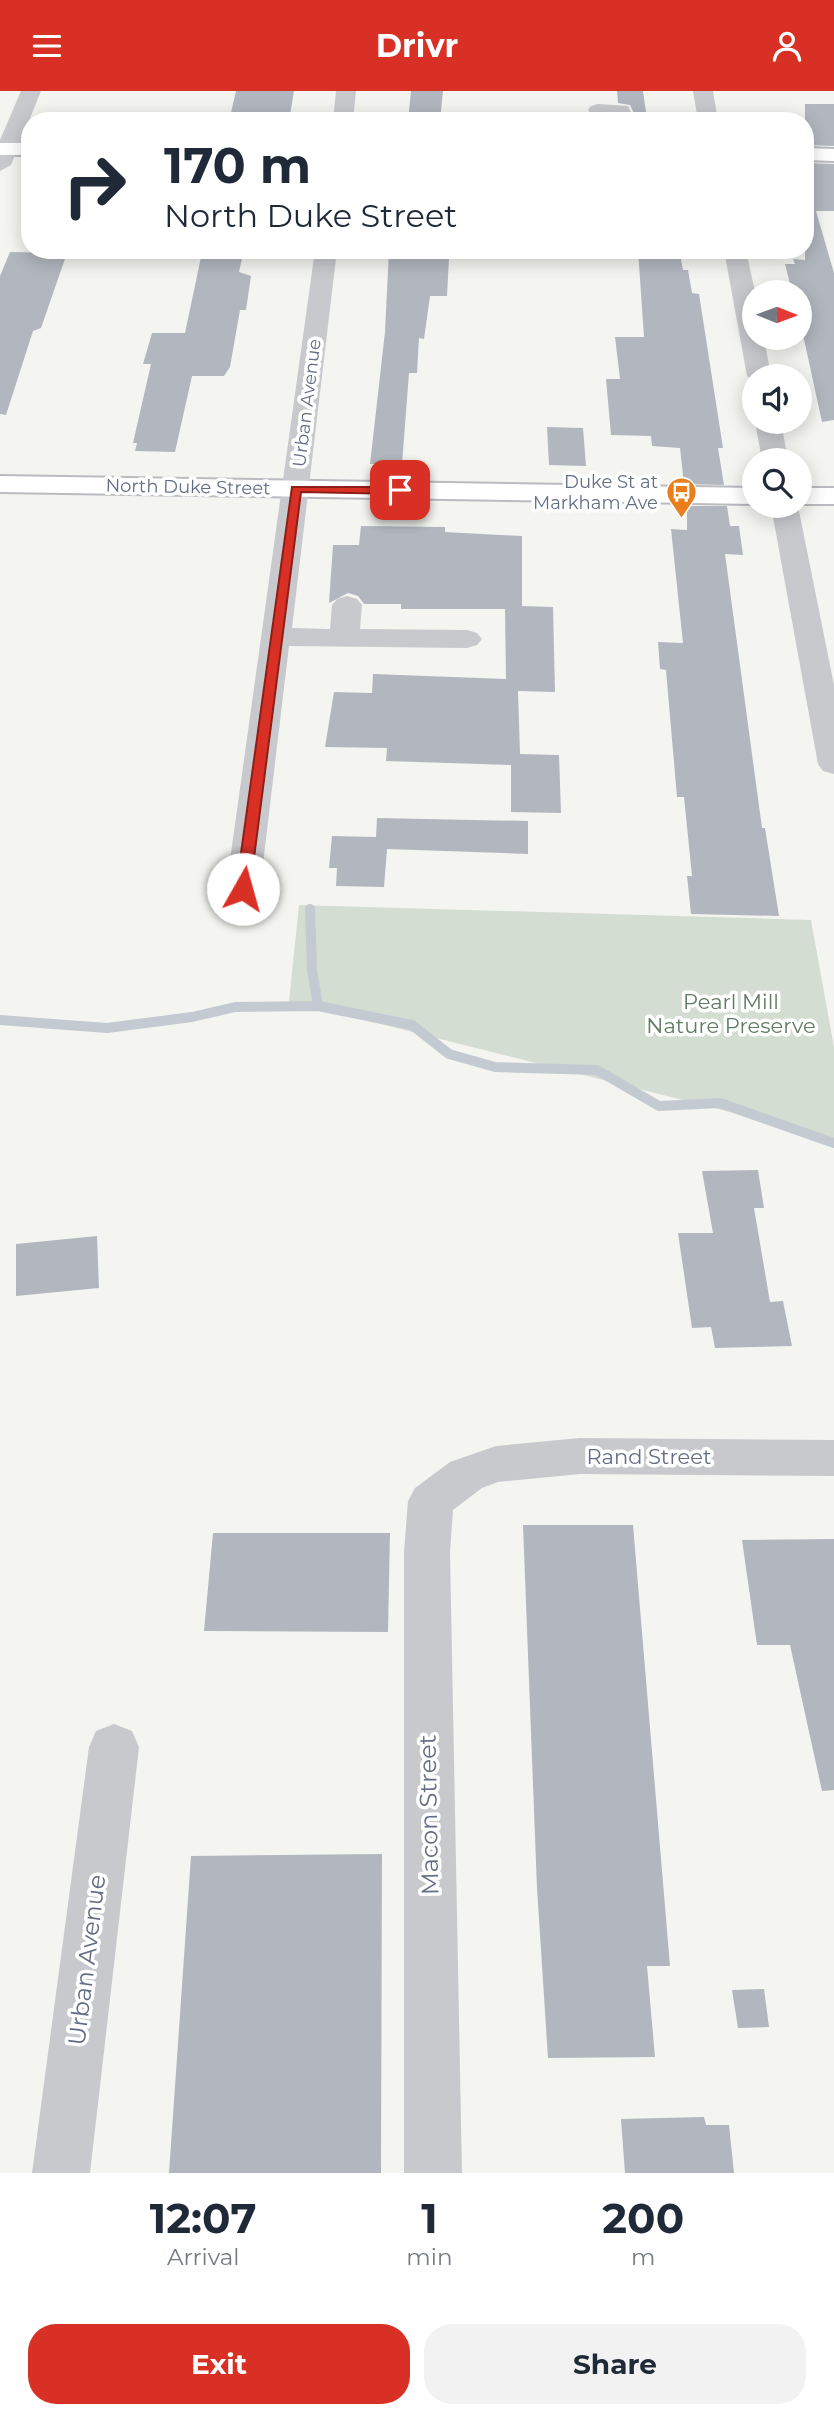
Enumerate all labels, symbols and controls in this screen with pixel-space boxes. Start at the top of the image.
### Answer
text: Drivr [376,26,458,65]
icon: menu [28,27,66,65]
icon: person [768,27,806,65]
text: 170 m [164,136,311,195]
icon: right [49,140,140,231]
text: North Duke Street [164,196,457,235]
north arrow [742,280,812,350]
map controls [742,280,812,518]
street label: Urban Avenue [288,338,326,468]
button: sound [742,364,812,434]
button: search [742,448,812,518]
pin [370,460,430,520]
icon: arrive [381,471,419,509]
place label: Duke St at Markham Ave [533,471,658,514]
street label: North Duke Street [105,475,271,499]
bus stop icon: Duke St at Markham Ave [664,475,698,519]
position arrow [206,852,280,926]
park label: Pearl Mill Nature Preserve [646,989,816,1038]
street label: Rand Street [587,1444,711,1469]
street label: Macon Street [413,1734,444,1895]
street label: Urban Avenue [62,1873,111,2047]
text: 12:07 [150,2192,257,2244]
text: 1 [421,2192,438,2244]
text: 200 [602,2192,684,2244]
text: Arrival [167,2243,239,2271]
text: min [406,2243,452,2271]
text: m [631,2243,655,2271]
button: Exit [28,2324,410,2404]
button: Share [424,2324,806,2404]

